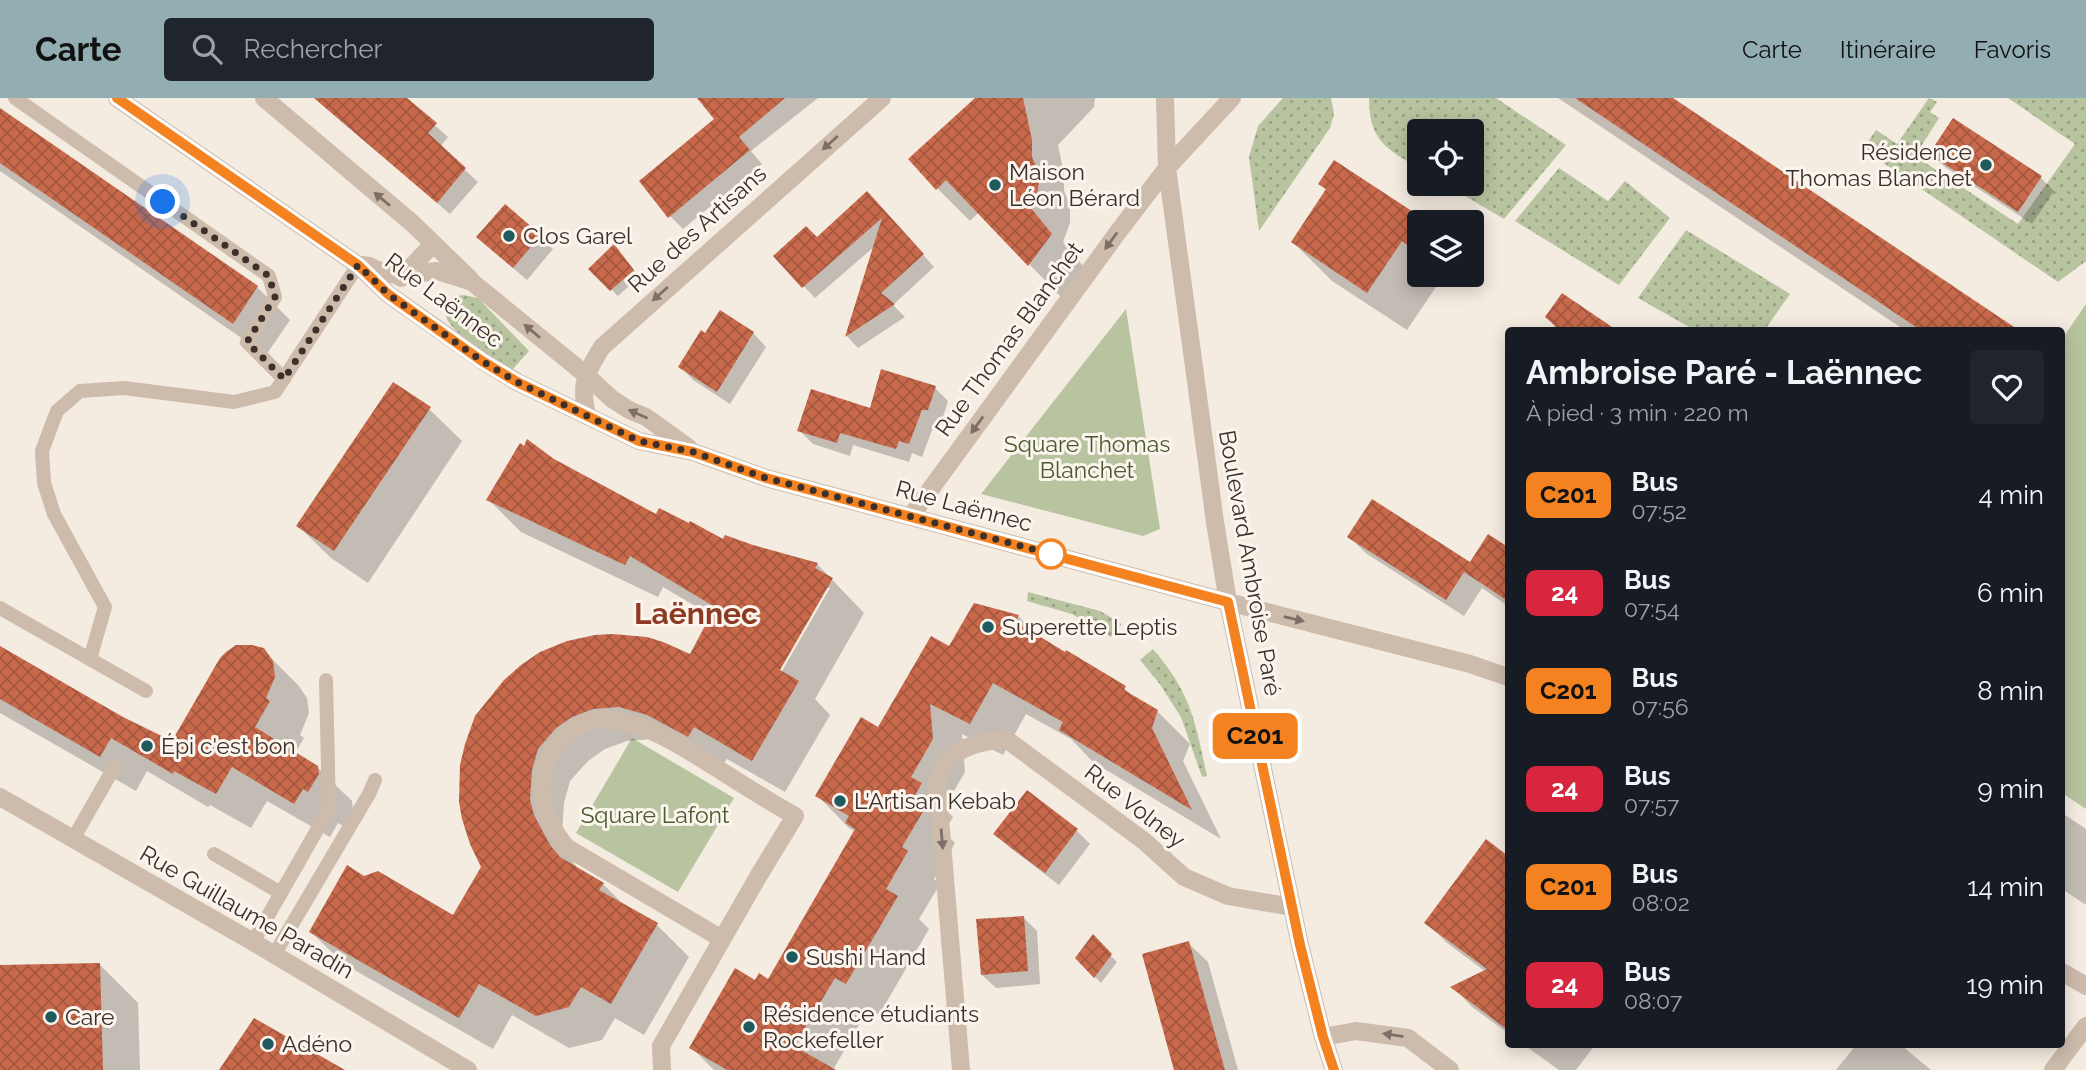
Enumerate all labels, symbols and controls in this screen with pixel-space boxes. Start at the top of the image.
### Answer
search box [164,18,654,81]
text: Carte [35,30,122,69]
icon: search [188,30,226,68]
text: Rechercher [244,34,383,64]
text: Carte [1742,35,1802,64]
text: Itinéraire [1840,35,1936,64]
text: Favoris [1974,35,2051,64]
map controls [1407,119,1484,287]
button: locate [1407,119,1484,196]
one-way arrow [822,135,839,150]
place label: Résidence Thomas Blanchet [1786,138,1972,191]
marker: Résidence Thomas Blanchet [1978,157,1994,173]
place label: Maison Léon Bérard [1009,158,1140,211]
street label: Rue des Artisans [622,160,771,298]
marker: Maison Léon Bérard [987,177,1003,193]
your location [145,184,180,219]
one-way arrow [373,192,390,207]
button: layers [1407,210,1484,287]
place label: Clos Garel [523,222,633,249]
marker: Clos Garel [501,228,517,244]
one-way arrow [1104,232,1118,251]
street label: Rue Thomas Blanchet [929,236,1088,441]
street label: Rue Laënnec [380,247,508,353]
one-way arrow [651,286,669,302]
one-way arrow [523,323,541,339]
button: heart [1970,350,2044,424]
text: Ambroise Paré - Laënnec [1526,353,1922,392]
text: À pied · 3 min · 220 m [1526,399,1749,426]
one-way arrow [628,408,648,420]
one-way arrow [970,416,984,434]
street label: Boulevard Ambroise Paré [1214,428,1287,698]
park label: Square Thomas Blanchet [1004,430,1170,483]
text: Bus [1632,467,1678,497]
street label: Rue Laënnec [893,474,1035,537]
text: C201 [1540,480,1597,509]
text: 4 min [1978,480,2044,510]
text: 07:52 [1632,497,1687,524]
unlabelled marker [1036,539,1066,569]
text: Bus [1624,565,1671,595]
text: 24 [1551,578,1578,607]
text: 6 min [1977,578,2044,608]
text: 07:54 [1624,595,1680,622]
district label: Laënnec [634,596,758,631]
place label: Superette Leptis [1002,613,1177,640]
one-way arrow [1283,614,1305,625]
marker: Superette Leptis [980,619,996,635]
text: Bus [1632,663,1678,693]
text: C201 [1540,676,1597,705]
text: 8 min [1977,676,2044,706]
text: 07:56 [1632,693,1689,720]
line badge: C201 [1206,713,1304,759]
text: C201 [1227,721,1283,750]
place label: Épi c'est bon [161,732,296,759]
marker: Épi c'est bon [139,738,155,754]
street label: Rue Volney [1080,758,1191,853]
text: Bus [1624,761,1671,791]
text: 24 [1551,774,1578,803]
text: 9 min [1977,774,2044,804]
place label: L'Artisan Kebab [854,787,1016,814]
text: 07:57 [1624,791,1679,818]
marker: L'Artisan Kebab [832,793,848,809]
park label: Square Lafont [580,801,730,828]
one-way arrow [937,828,948,850]
street label: Rue Guillaume Paradin [136,839,359,984]
text: Bus [1632,859,1678,889]
text: C201 [1540,872,1597,901]
text: 14 min [1967,872,2044,902]
text: 08:02 [1632,889,1690,916]
place label: Sushi Hand [806,943,926,970]
marker: Sushi Hand [784,949,800,965]
text: Bus [1624,957,1671,987]
text: 24 [1551,970,1578,999]
text: 19 min [1966,970,2044,1000]
text: 08:07 [1624,987,1682,1014]
place label: Résidence étudiants Rockefeller [763,1000,979,1053]
place label: Care [65,1003,115,1030]
marker: Care [43,1009,59,1025]
marker: Résidence étudiants Rockefeller [741,1019,757,1035]
one-way arrow [1382,1029,1404,1040]
place label: Adéno [282,1030,352,1057]
marker: Adéno [260,1036,276,1052]

